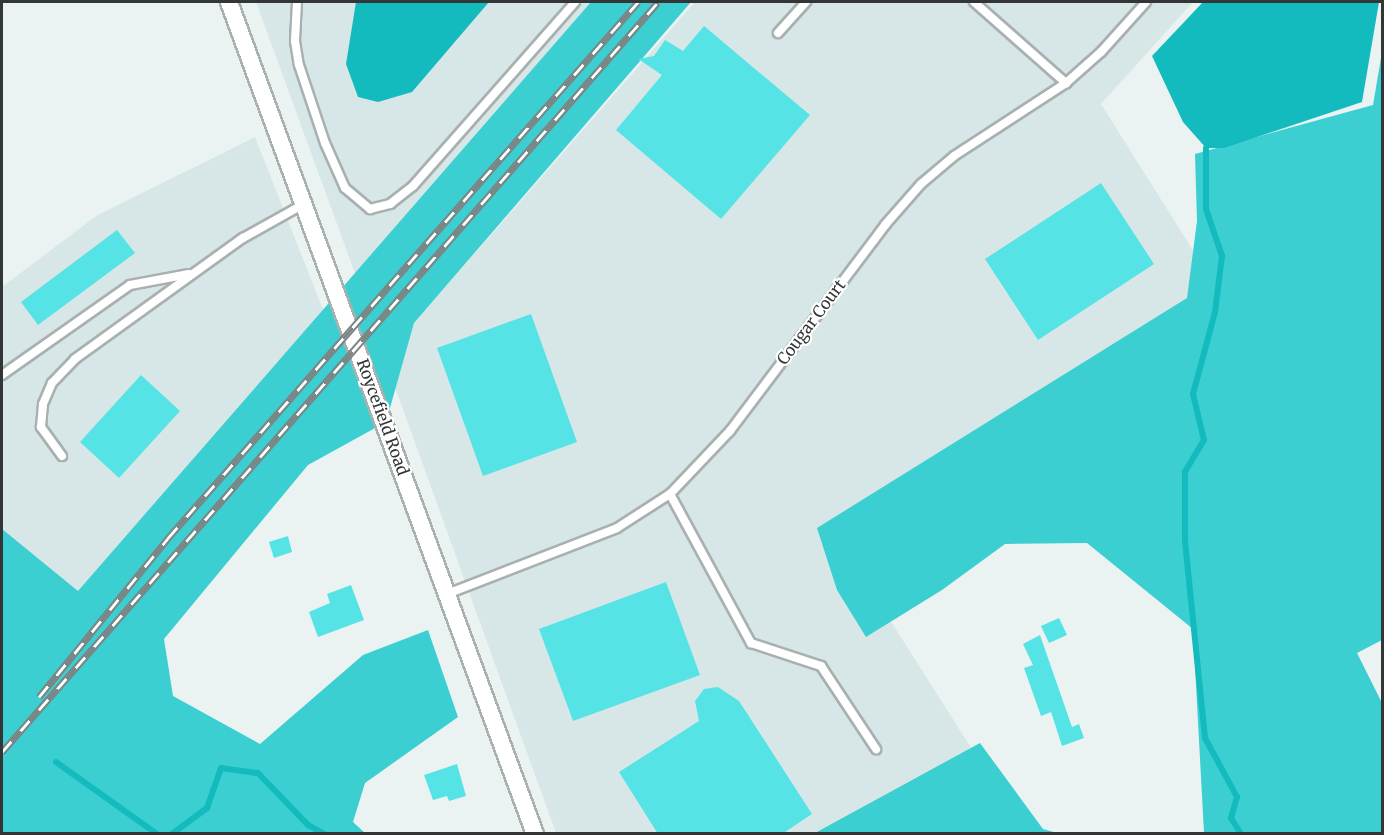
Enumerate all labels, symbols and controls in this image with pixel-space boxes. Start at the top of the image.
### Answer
street label: Cougar Court [773,276,849,368]
street label: Roycefield Road [353,356,413,478]

